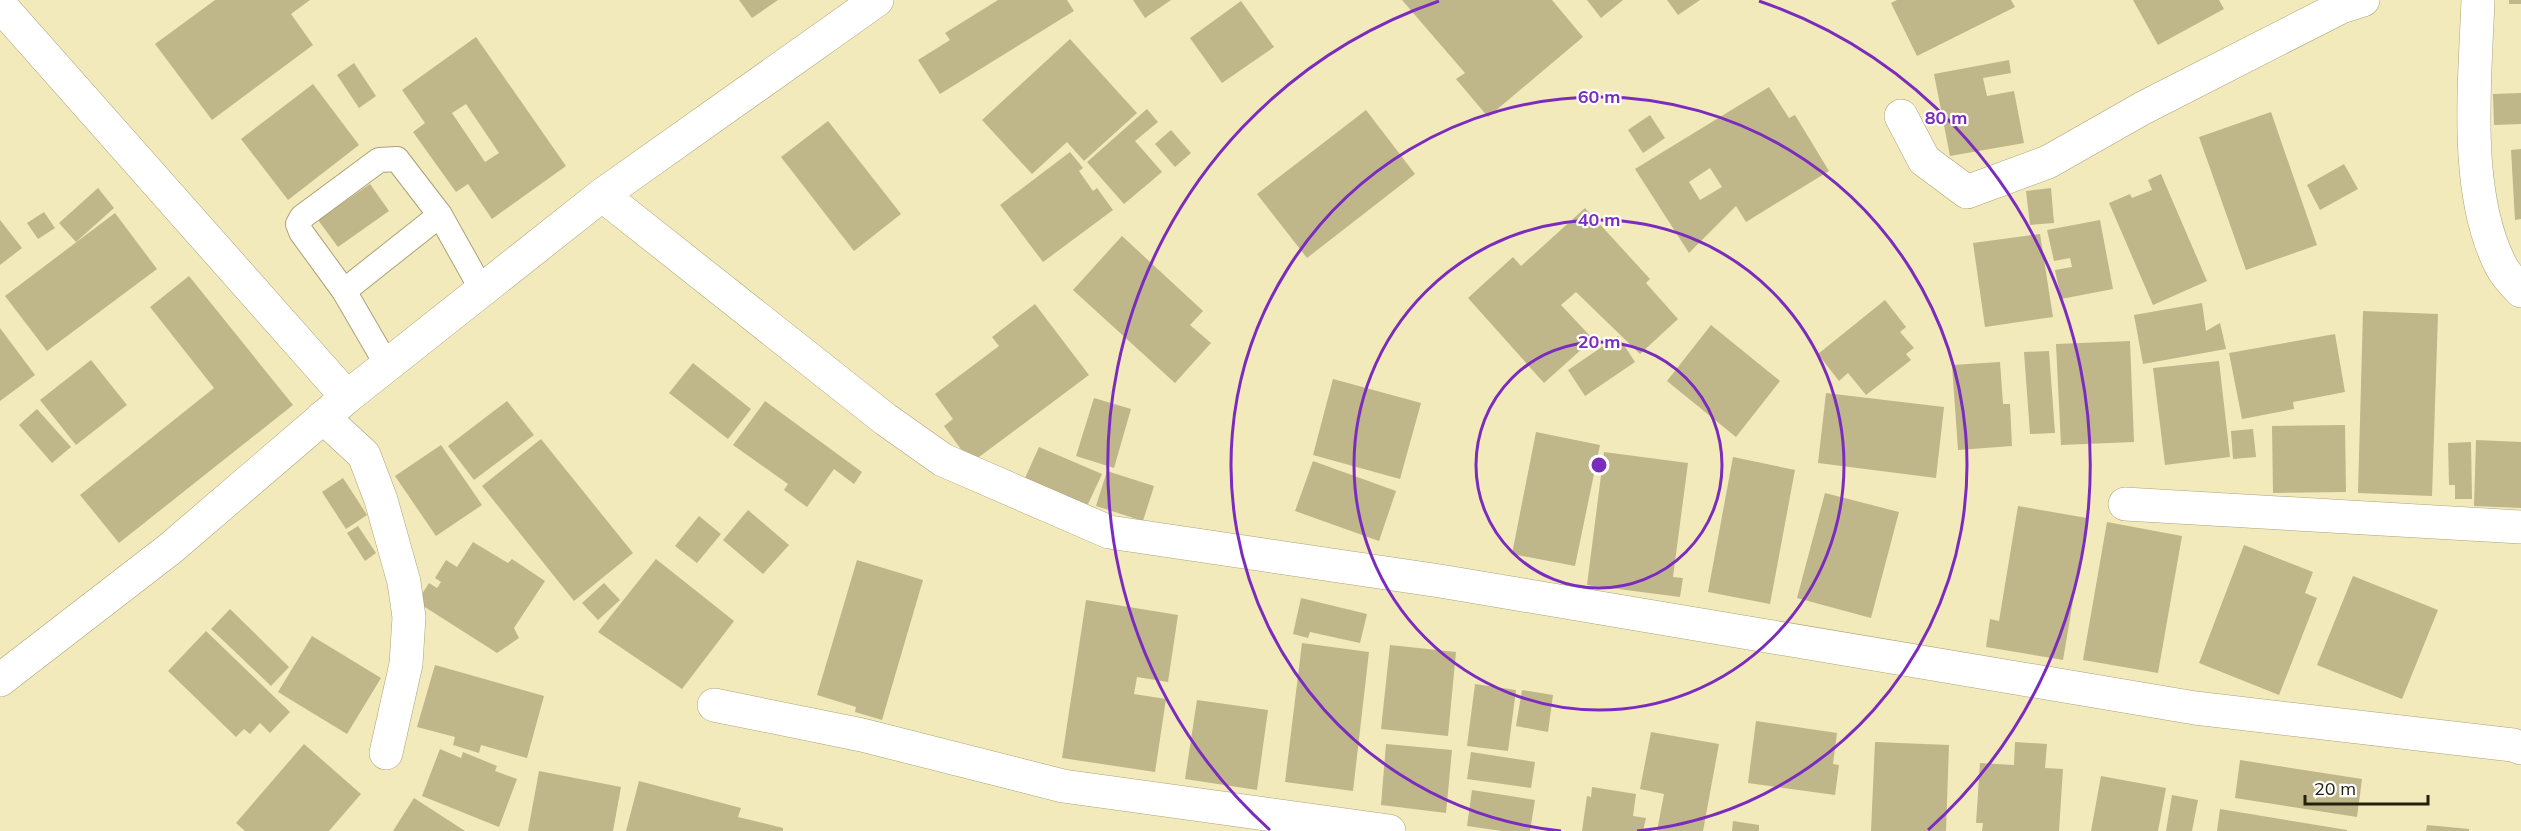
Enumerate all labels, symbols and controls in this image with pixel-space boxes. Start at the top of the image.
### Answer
text: 60 m [1578,85,1620,108]
text: 80 m [1925,106,1967,129]
text: 40 m [1578,208,1620,231]
text: 20 m [1578,330,1620,353]
centre of rings [1589,455,1609,475]
scale bar [2305,768,2428,806]
text: 20 m [2314,777,2356,800]

